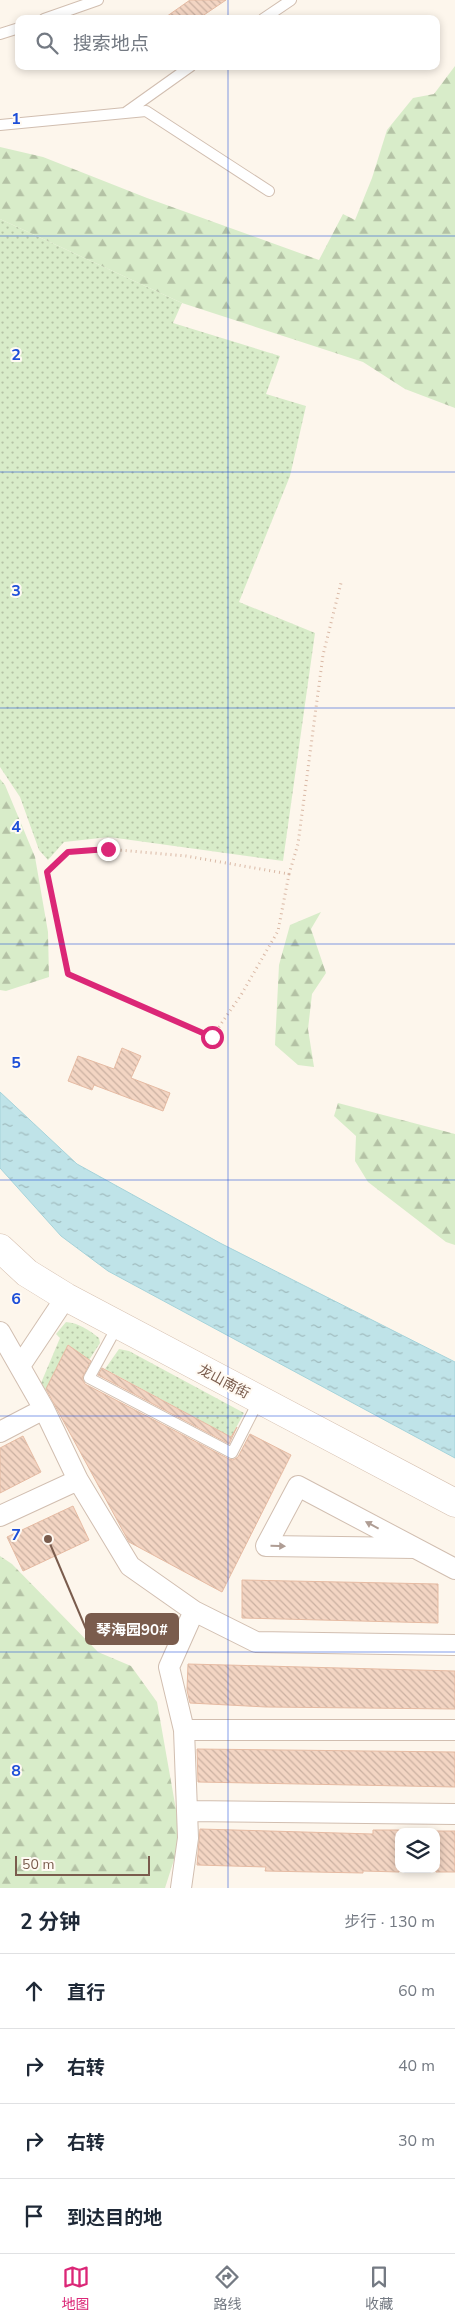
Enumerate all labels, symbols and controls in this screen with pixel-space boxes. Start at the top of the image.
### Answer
search box [15,15,440,70]
icon: search [33,29,61,57]
text: 搜索地点 [73,31,149,57]
text: 1 [11,108,21,130]
text: 2 [11,344,21,366]
text: 3 [11,580,21,602]
text: 4 [11,816,21,838]
route end [97,838,120,861]
route start [201,1026,224,1049]
text: 5 [11,1052,21,1074]
text: 6 [11,1288,21,1310]
street label: 龙山南街 [195,1360,253,1403]
one-way arrow [364,1521,379,1529]
text: 7 [11,1524,21,1546]
one-way arrow [270,1542,286,1550]
callout: 琴海园90# [86,1614,178,1644]
text: 琴海园90# [96,1620,168,1640]
text: 8 [11,1760,21,1782]
map controls [395,1828,440,1873]
button: layers [395,1828,440,1873]
scale bar [15,1853,150,1876]
text: 50 m [22,1855,54,1874]
text: 2 分钟 [20,1908,80,1936]
text: 步行 · 130 m [345,1911,435,1933]
icon: ahead [20,1977,48,2005]
text: 直行 [67,1980,105,2006]
text: 60 m [398,1980,435,2002]
icon: right [20,2052,48,2080]
text: 右转 [67,2055,105,2081]
text: 40 m [398,2055,435,2077]
icon: right [20,2127,48,2155]
text: 右转 [67,2130,105,2156]
text: 30 m [398,2130,435,2152]
icon: arrive [20,2202,48,2230]
text: 到达目的地 [67,2205,162,2231]
tab: 地图 [62,2263,90,2314]
tab: 路线 [213,2263,241,2314]
tab: 收藏 [365,2263,393,2314]

